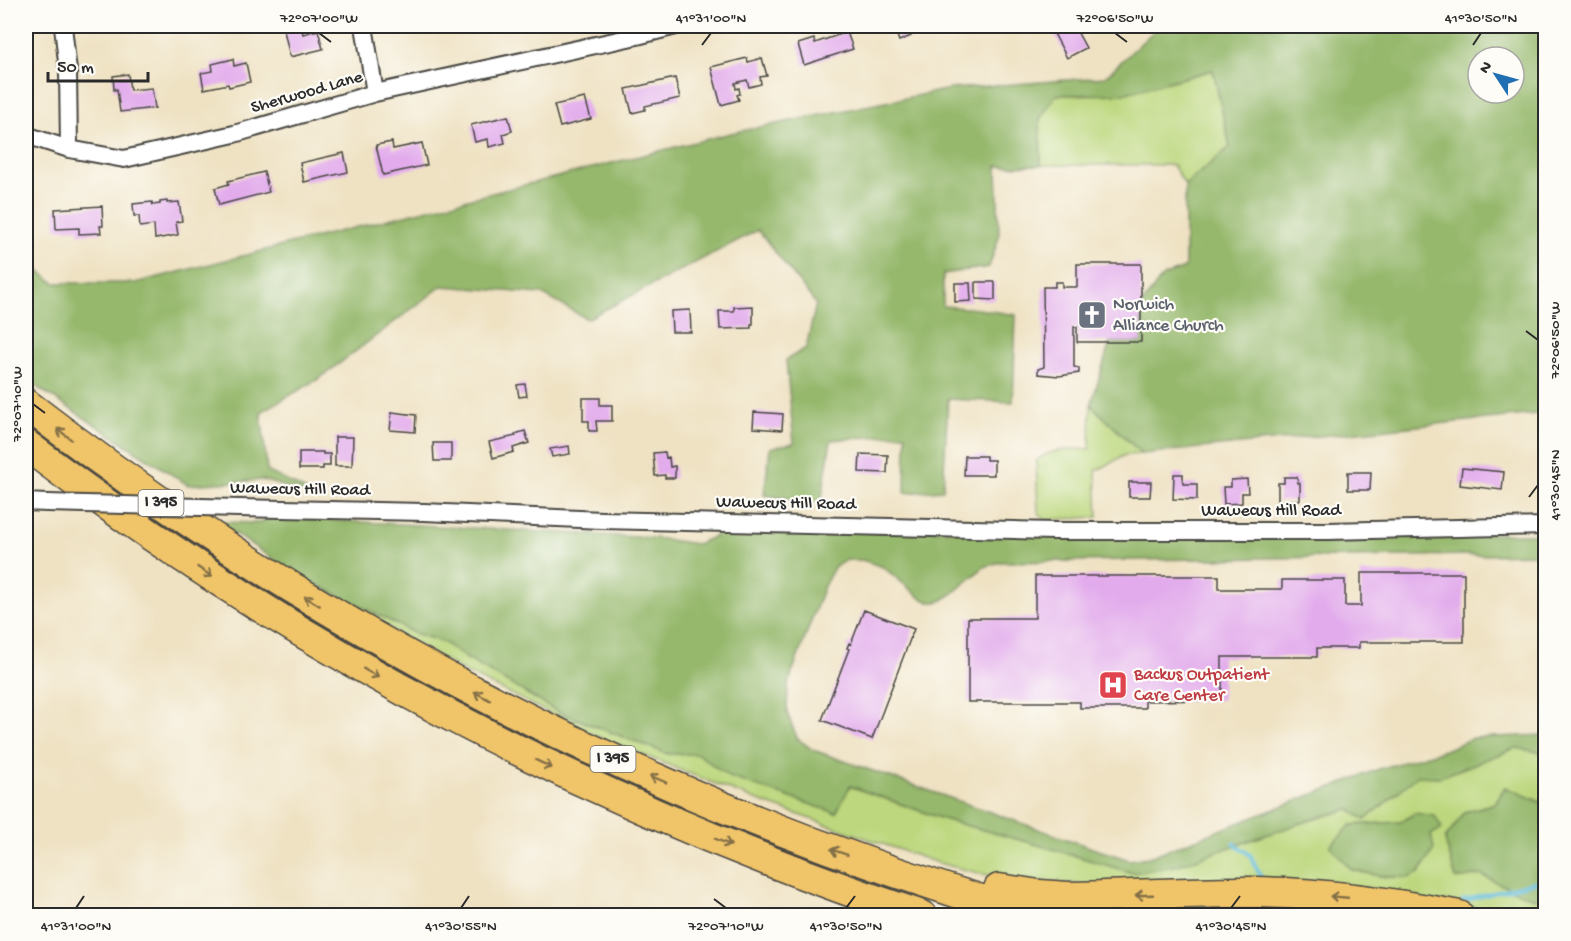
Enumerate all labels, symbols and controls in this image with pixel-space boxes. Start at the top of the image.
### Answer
text: 72°07'00"W [279,10,358,28]
text: 41°31'00"N [676,10,747,28]
text: 72°06'50"W [1075,10,1154,28]
text: 41°30'50"N [1445,10,1517,28]
scale bar [48,45,148,83]
north arrow [1466,45,1526,105]
text: 50 m [57,58,94,79]
text: N [1476,58,1498,78]
street label: Sherwood Lane [249,67,366,119]
place label: Norwich Alliance Church [1113,295,1224,337]
church icon: Norwich Alliance Church [1076,299,1108,331]
text: 72°06'50"W [1547,301,1565,380]
text: 72°07'10"W [9,366,27,443]
one-way arrow [57,427,73,440]
text: 41°30'45"N [1547,449,1565,521]
street label: Wawecus Hill Road [230,478,371,502]
road number: I 395 [138,490,184,516]
street label: Wawecus Hill Road [716,492,857,516]
street label: Wawecus Hill Road [1201,501,1342,522]
one-way arrow [196,566,213,579]
one-way arrow [304,594,321,606]
place label: Backus Outpatient Care Center [1133,665,1270,707]
one-way arrow [363,668,380,680]
hospital icon: Backus Outpatient Care Center [1097,669,1129,701]
one-way arrow [474,690,491,702]
road number: I 395 [590,746,636,772]
one-way arrow [535,758,553,770]
one-way arrow [649,773,668,784]
one-way arrow [713,837,731,848]
one-way arrow [830,845,849,856]
one-way arrow [1135,889,1155,901]
one-way arrow [1329,891,1349,902]
text: 41°31'00"N [41,918,112,936]
text: 41°30'55"N [425,918,497,936]
text: 72°07'10"W [687,918,764,936]
text: 41°30'50"N [810,918,882,936]
text: 41°30'45"N [1195,918,1267,936]

